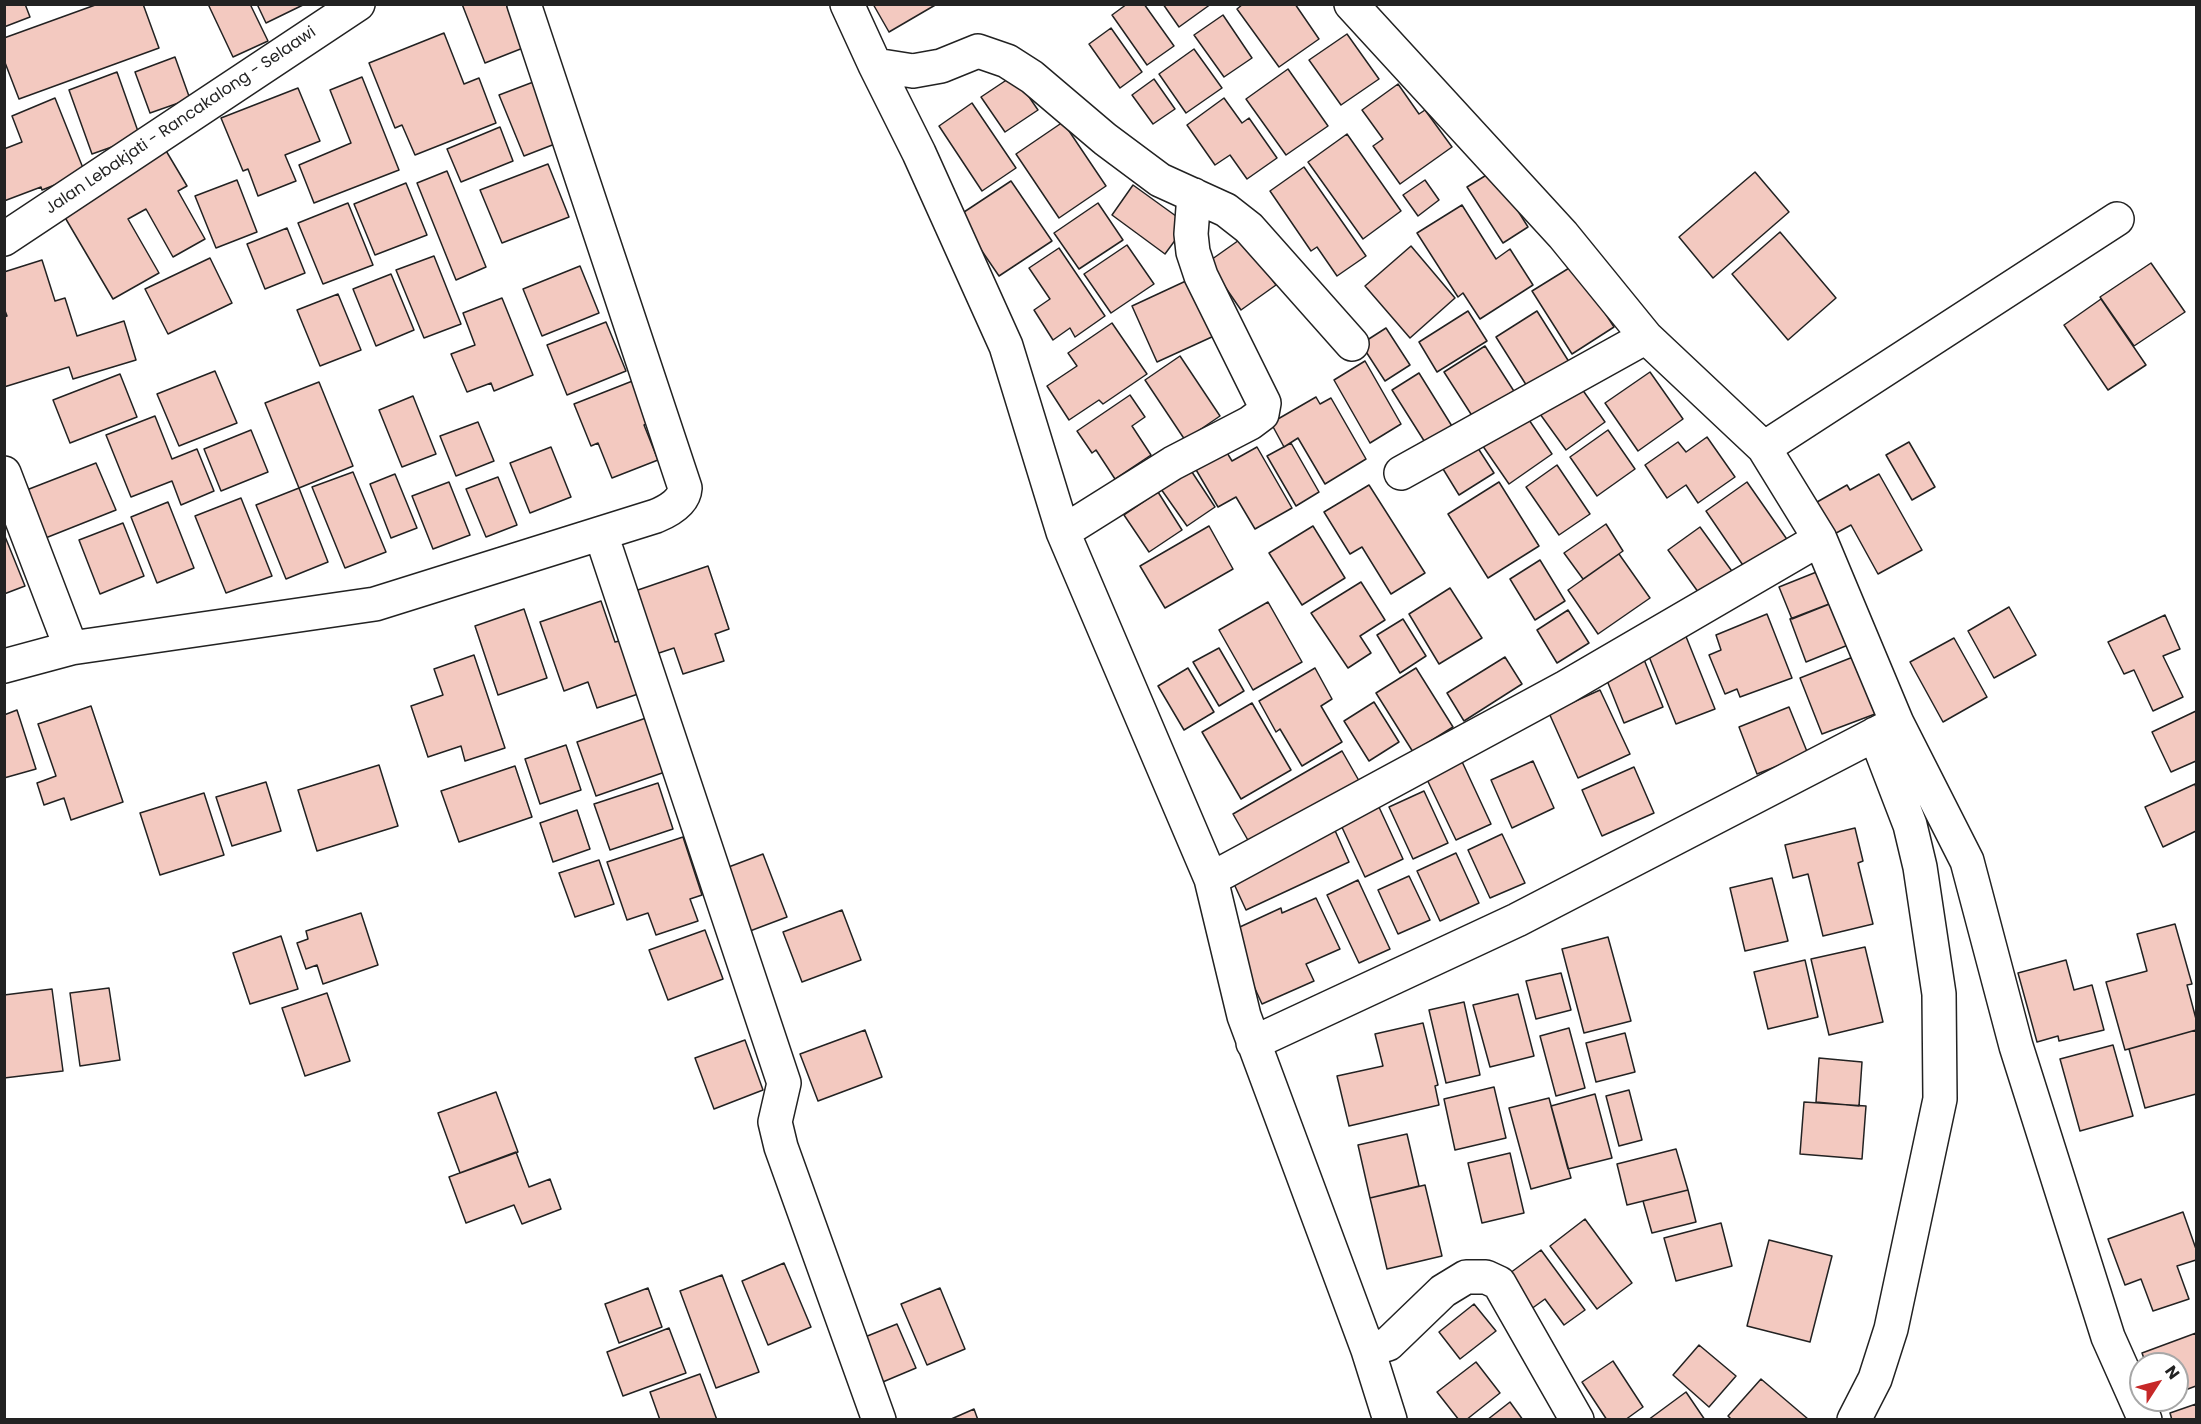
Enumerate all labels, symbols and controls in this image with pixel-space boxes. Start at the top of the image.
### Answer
street label: Jalan Lebakjati - Rancakalong - Selaawi [42,23,320,219]
north arrow [2129,1352,2189,1412]
text: N [2160,1361,2185,1384]

